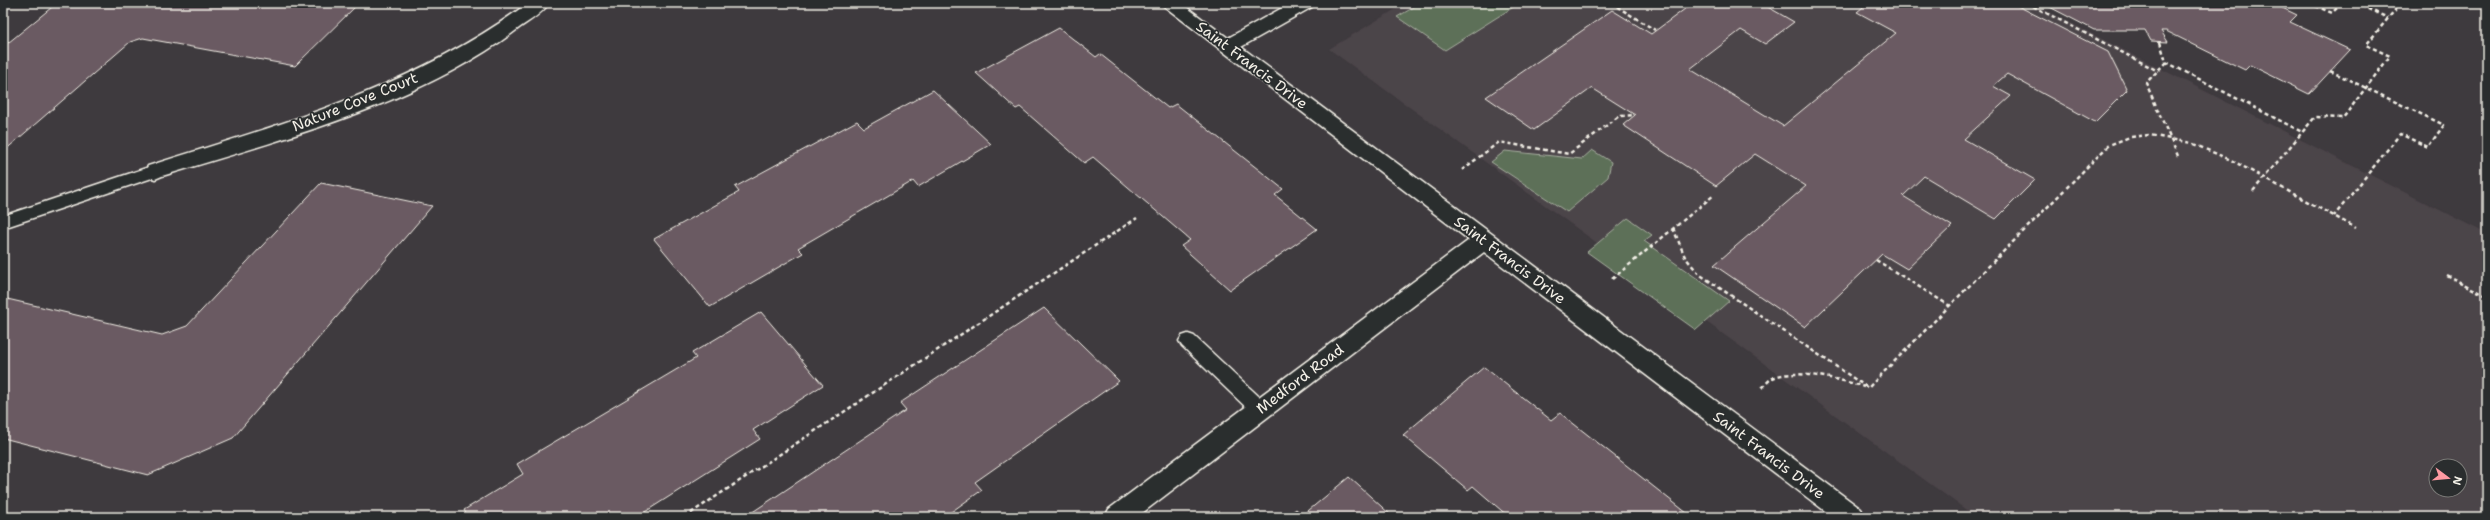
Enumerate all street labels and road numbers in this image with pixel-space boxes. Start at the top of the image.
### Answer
street label: Saint Francis Drive [1192,16,1312,114]
street label: Nature Cove Court [289,68,421,136]
street label: Saint Francis Drive [1450,211,1570,309]
street label: Medford Road [1252,339,1348,418]
street label: Saint Francis Drive [1709,406,1829,504]

